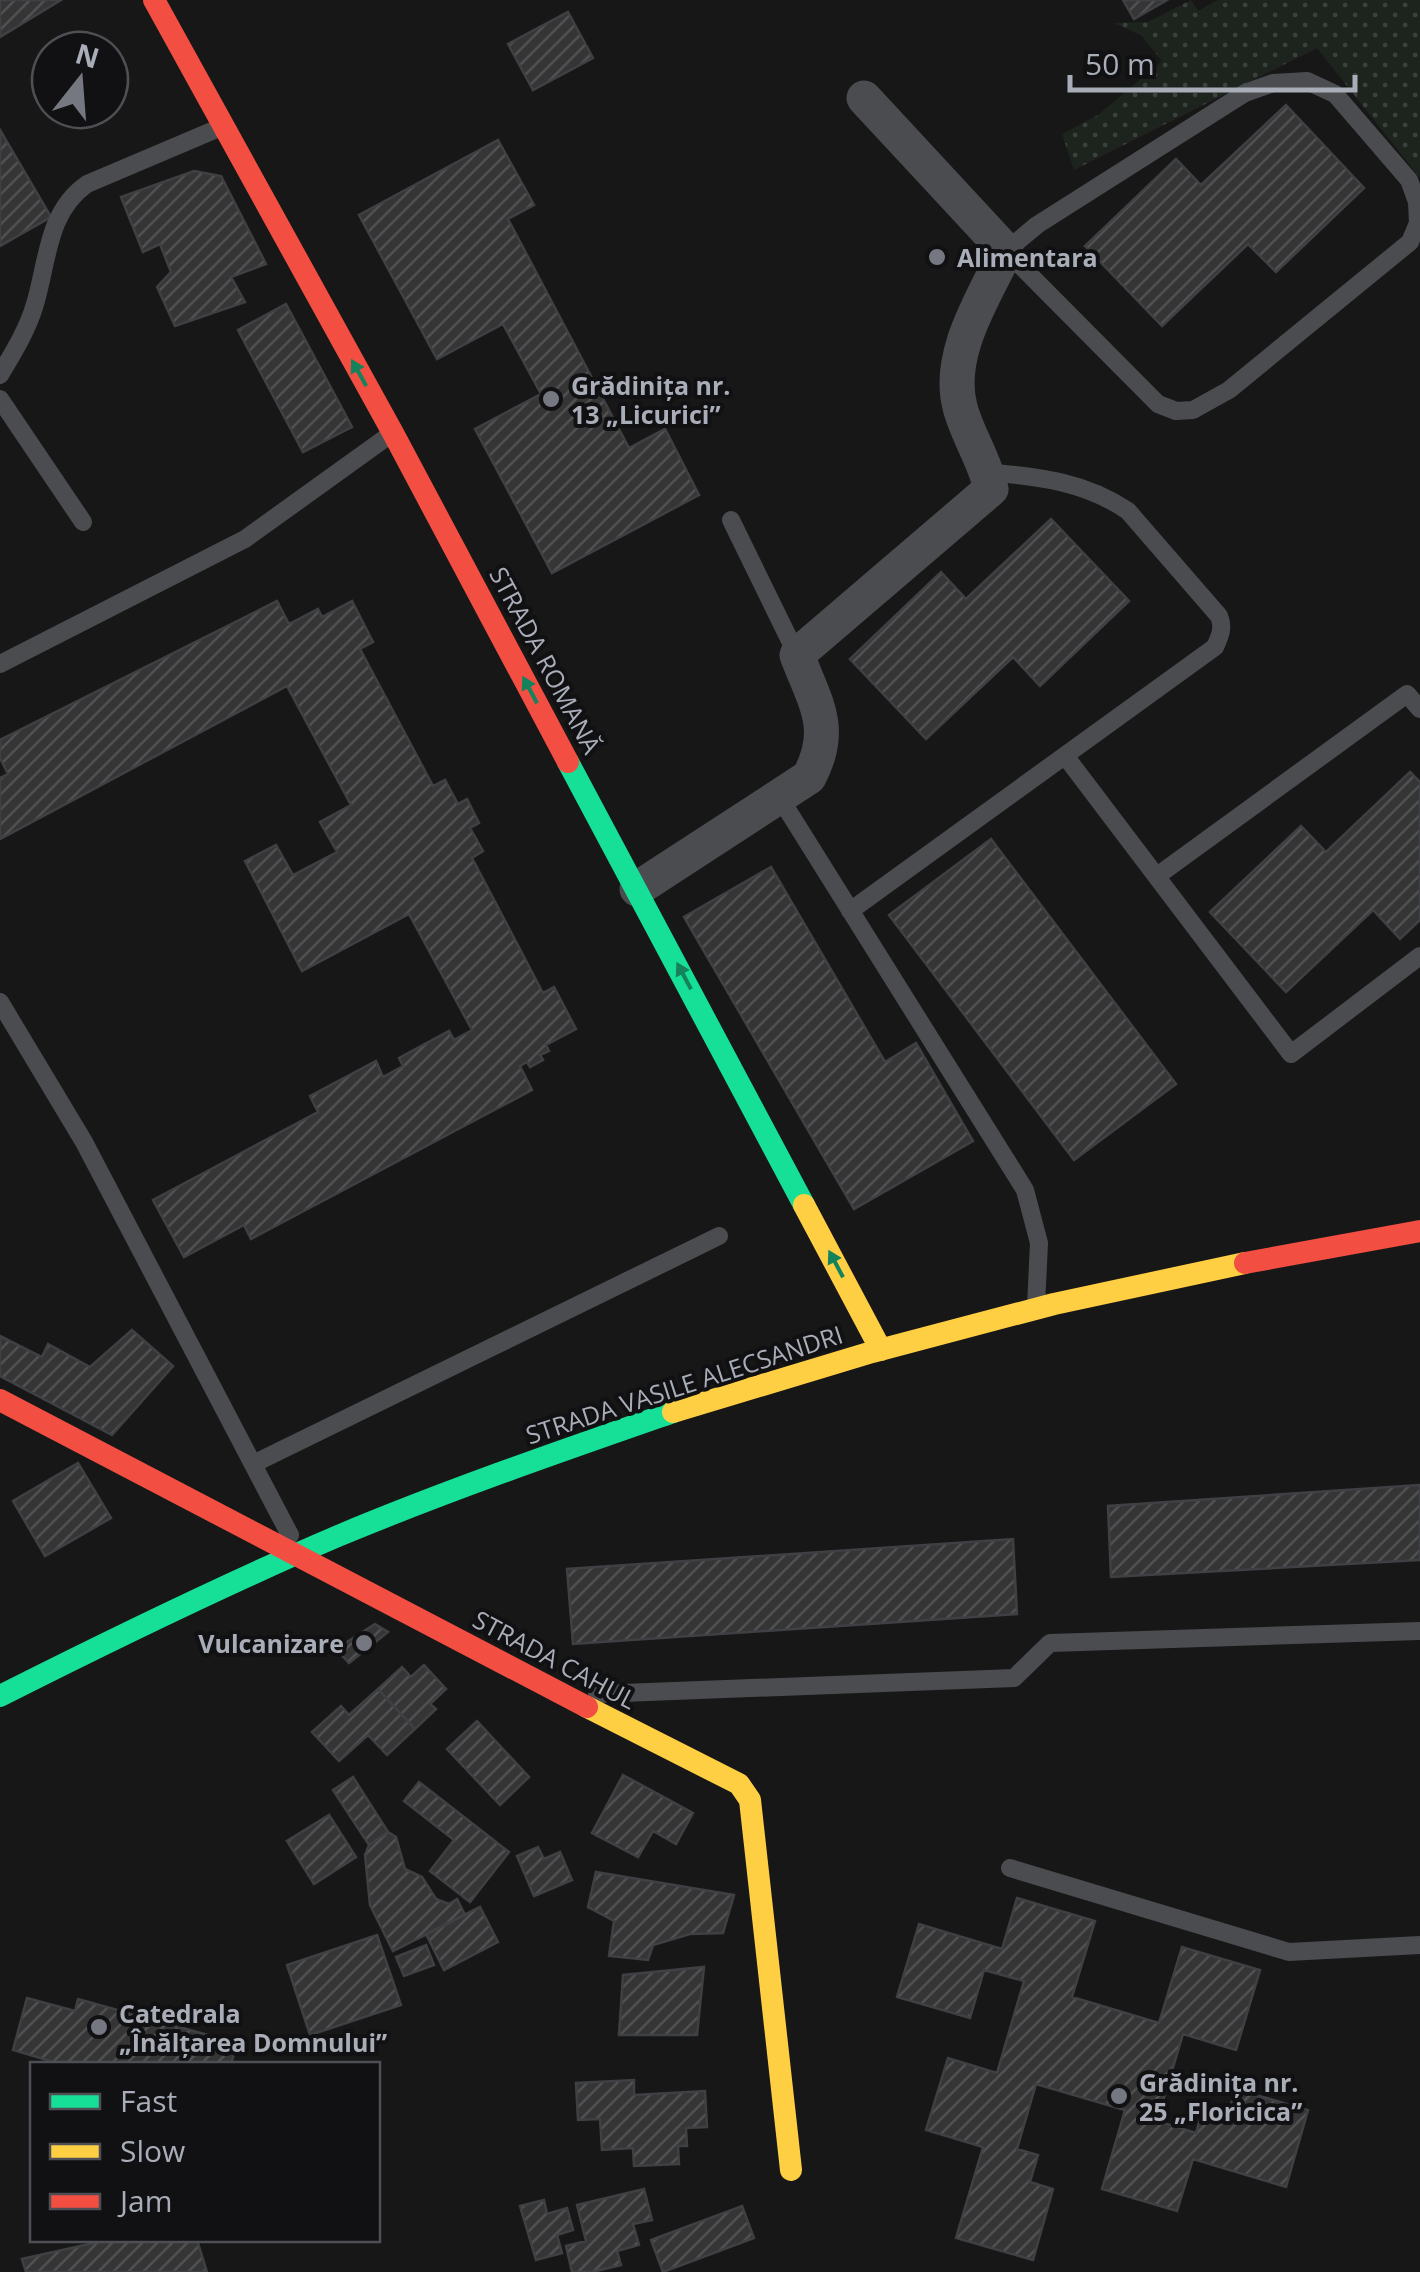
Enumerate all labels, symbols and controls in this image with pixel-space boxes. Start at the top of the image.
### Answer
north arrow [30,30,130,130]
scale bar [1070,30,1355,92]
text: N [71,34,104,77]
text: 50 m [1085,43,1155,84]
place label: Alimentara [957,240,1098,274]
marker: Alimentara [926,246,948,268]
one-way arrow [351,359,369,387]
place label: Grădinița nr. 13 „Licurici” [571,368,730,431]
marker: Grădinița nr. 13 „Licurici” [540,388,562,410]
street label: STRADA ROMANĂ [482,561,610,760]
one-way arrow [522,675,539,704]
one-way arrow [675,962,692,991]
one-way arrow [827,1249,844,1278]
street label: STRADA VASILE ALECSANDRI [521,1317,847,1451]
street label: STRADA CAHUL [467,1602,643,1716]
place label: Vulcanizare [198,1626,344,1660]
marker: Vulcanizare [353,1632,375,1654]
place label: Catedrala „Înălțarea Domnului” [119,1996,387,2059]
marker: Catedrala „Înălțarea Domnului” [88,2016,110,2038]
legend [30,2062,380,2242]
place label: Grădinița nr. 25 „Floricica” [1139,2065,1302,2128]
text: Fast [120,2080,177,2121]
marker: Grădinița nr. 25 „Floricica” [1108,2085,1130,2107]
text: Slow [120,2130,185,2171]
text: Jam [117,2180,173,2221]

